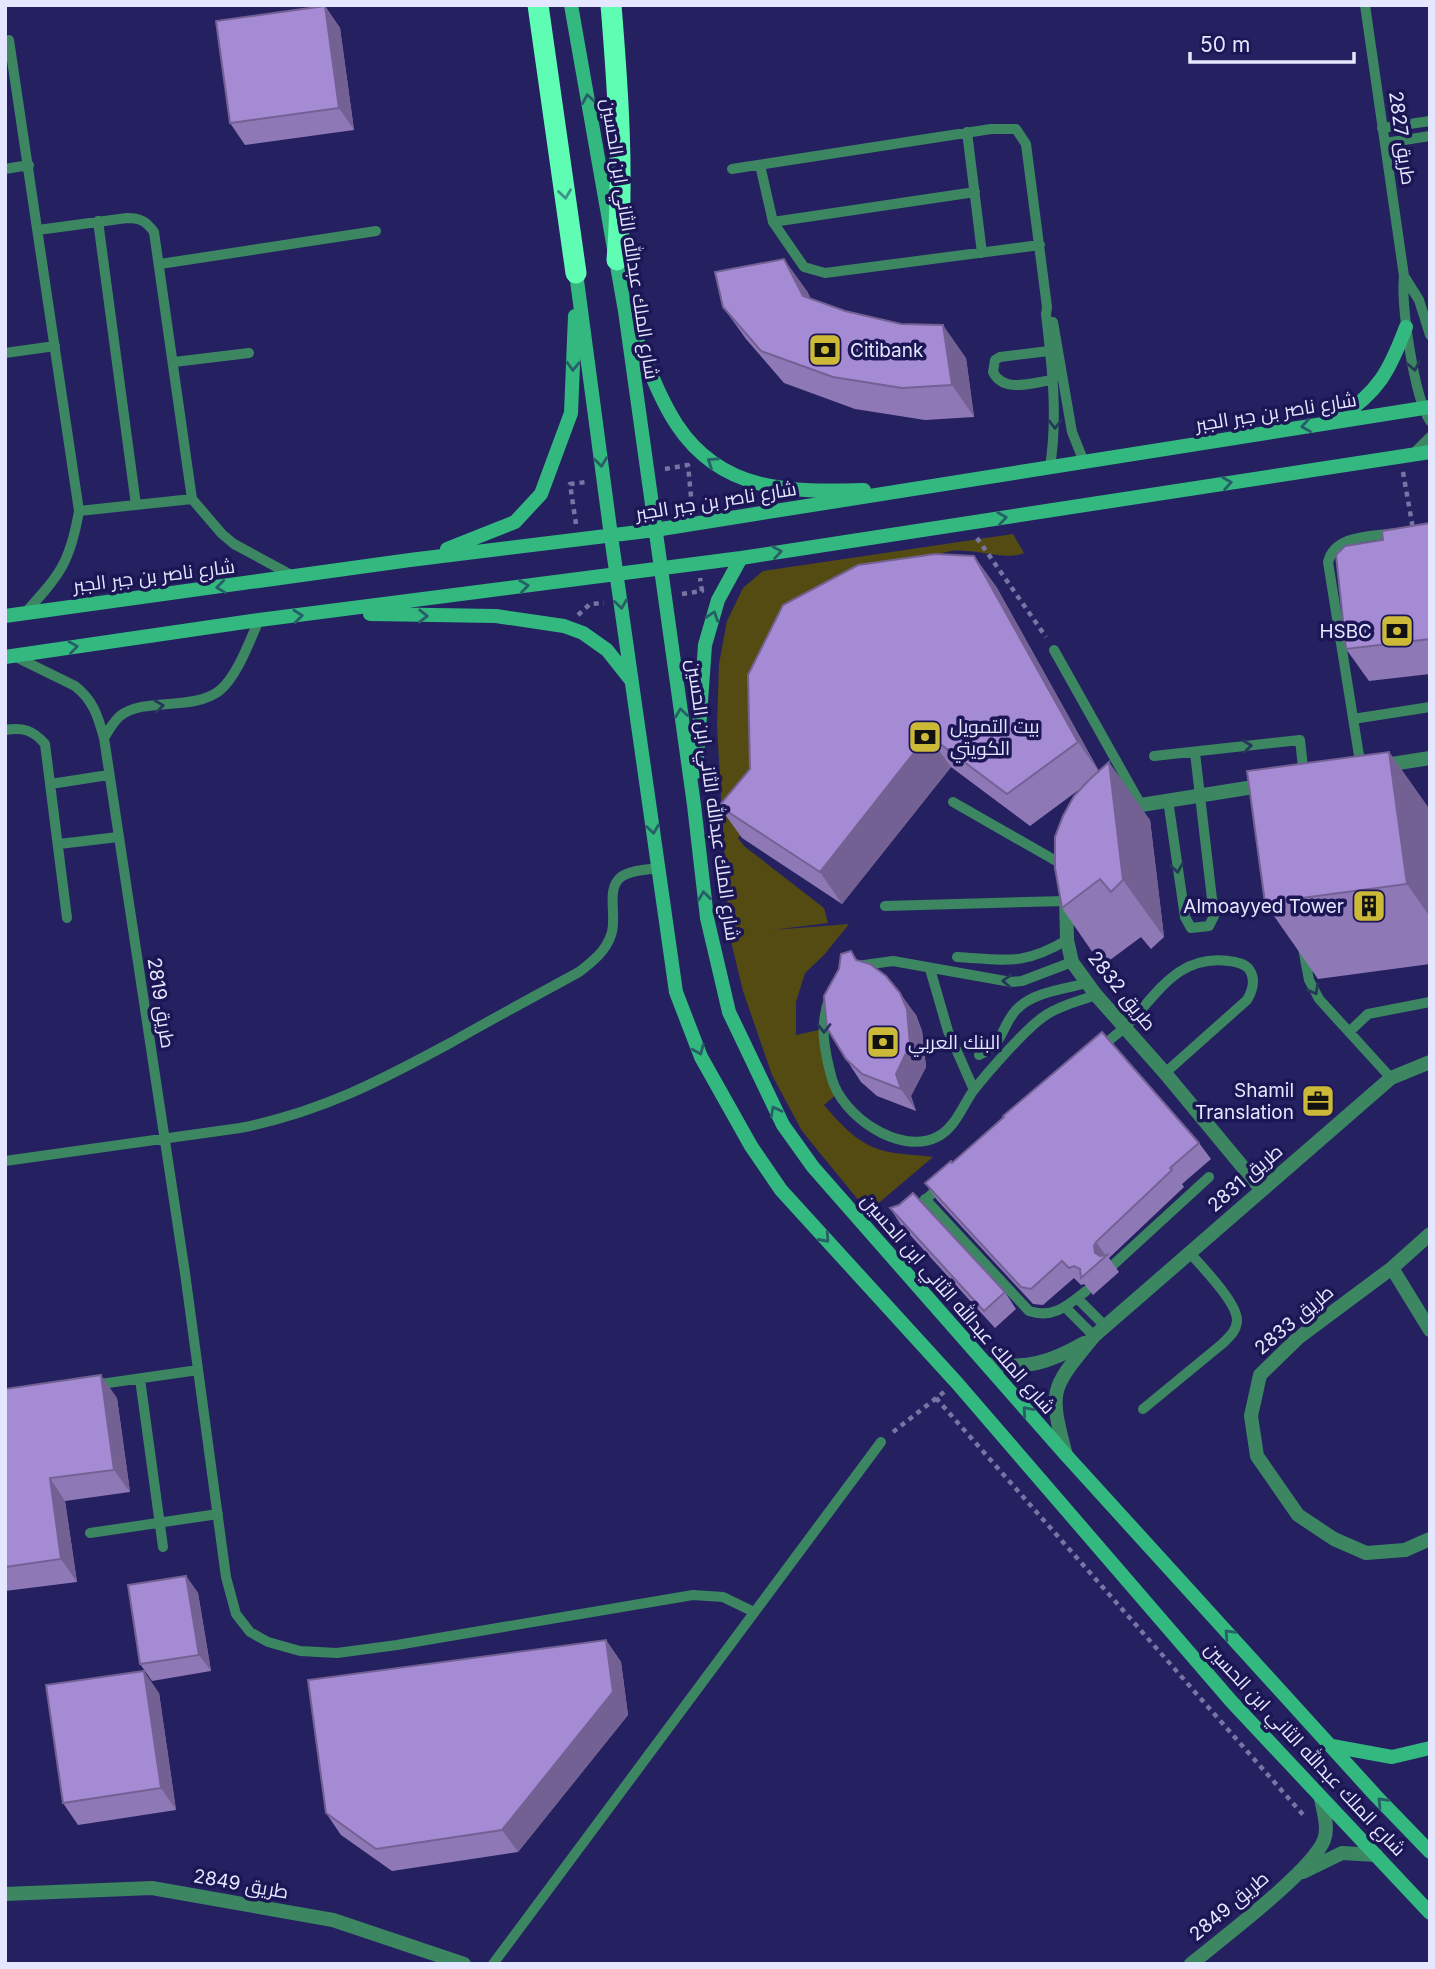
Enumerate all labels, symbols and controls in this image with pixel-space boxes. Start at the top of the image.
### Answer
scale bar [1190,21,1354,65]
text: 50 m [1200,32,1250,57]
street label: طريق 2827 [1383,90,1420,187]
one-way arrow [581,93,596,105]
street label: شارع الملك عبدالله الثاني ابن الحسين [593,97,665,382]
one-way arrow [557,188,572,200]
bank icon: Citibank [806,331,844,369]
place label: Citibank [850,339,924,362]
one-way arrow [1406,360,1421,372]
one-way arrow [565,361,581,371]
street label: شارع ناصر بن جبر الجبر [1193,388,1358,438]
one-way arrow [1047,419,1063,430]
one-way arrow [1300,419,1312,434]
one-way arrow [593,456,608,468]
one-way arrow [707,457,720,470]
one-way arrow [1221,476,1233,491]
street label: شارع ناصر بن جبر الجبر [633,477,798,527]
one-way arrow [996,510,1008,525]
one-way arrow [771,545,783,560]
street label: شارع ناصر بن جبر الجبر [71,555,236,599]
one-way arrow [215,579,227,594]
one-way arrow [518,579,529,594]
one-way arrow [613,598,628,610]
one-way arrow [292,608,304,623]
one-way arrow [418,608,429,624]
one-way arrow [705,610,719,622]
bank icon: HSBC [1378,612,1416,650]
place label: HSBC [1319,620,1372,643]
one-way arrow [67,640,79,655]
street label: شارع الملك عبدالله الثاني ابن الحسين [679,658,745,943]
one-way arrow [153,699,165,714]
one-way arrow [674,707,689,719]
place label: بيت التمويل الكويتي [950,715,1040,763]
bank icon: بيت التمويل الكويتي [906,718,944,756]
one-way arrow [1242,739,1253,754]
one-way arrow [645,823,660,835]
one-way arrow [1169,862,1184,874]
building icon: Almoayyed Tower [1350,887,1388,925]
one-way arrow [697,890,712,902]
place label: Almoayyed Tower [1183,895,1344,918]
street label: طريق 2832 [1082,947,1161,1036]
street label: طريق 2819 [141,956,180,1050]
one-way arrow [1002,973,1013,988]
one-way arrow [1306,983,1320,996]
bank icon: البنك العربي [864,1023,902,1061]
one-way arrow [816,1024,832,1034]
place label: البنك العربي [908,1031,1000,1057]
one-way arrow [691,1043,705,1056]
place label: Shamil Translation [1195,1079,1294,1124]
office icon: Shamil Translation [1299,1082,1337,1120]
one-way arrow [770,1106,784,1118]
street label: طريق 2831 [1203,1139,1288,1217]
street label: شارع الملك عبدالله الثاني ابن الحسين [854,1189,1061,1421]
one-way arrow [817,1230,829,1243]
street label: طريق 2833 [1250,1280,1339,1360]
one-way arrow [1023,1406,1036,1419]
one-way arrow [1225,1629,1238,1642]
street label: شارع الملك عبدالله الثاني ابن الحسين [1198,1637,1411,1863]
one-way arrow [1378,1798,1391,1811]
street label: طريق 2849 [191,1864,290,1905]
street label: طريق 2849 [1185,1866,1274,1946]

